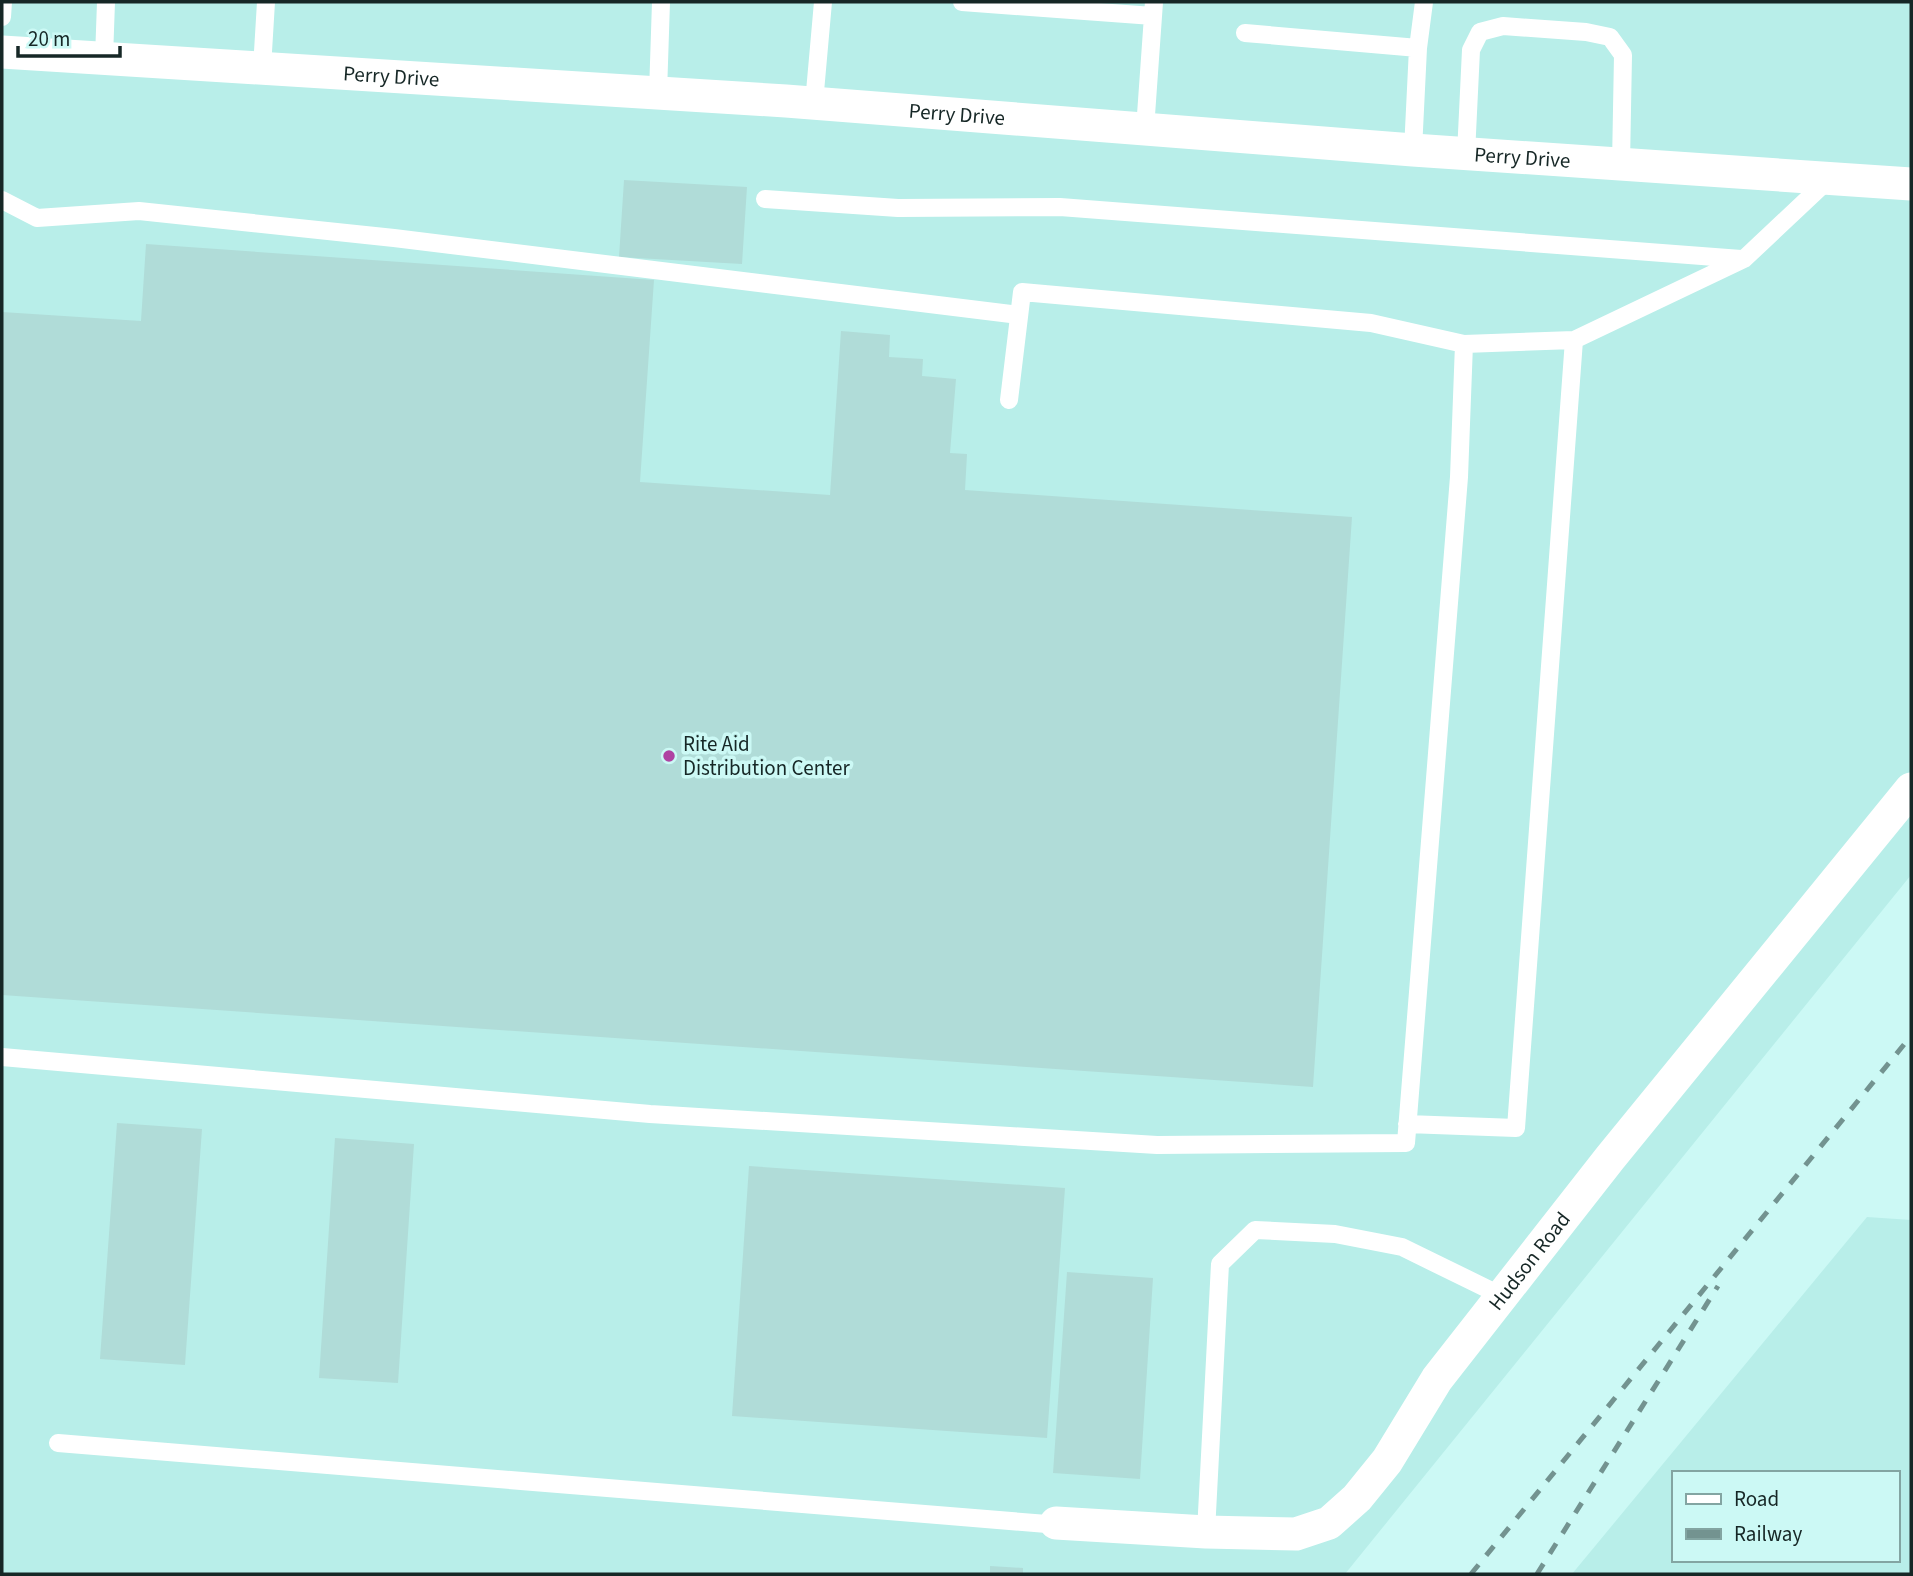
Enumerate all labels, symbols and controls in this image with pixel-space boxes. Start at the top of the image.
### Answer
scale bar [18,14,119,58]
text: 20 m [28,24,70,54]
street label: Perry Drive [342,58,440,94]
street label: Perry Drive [908,96,1006,133]
street label: Perry Drive [1473,139,1571,176]
place label: Rite Aid Distribution Center [683,729,851,783]
marker: Rite Aid Distribution Center [661,748,677,764]
street label: Hudson Road [1481,1205,1577,1317]
legend [1672,1471,1899,1562]
text: Road [1734,1484,1779,1514]
text: Railway [1734,1519,1802,1549]

